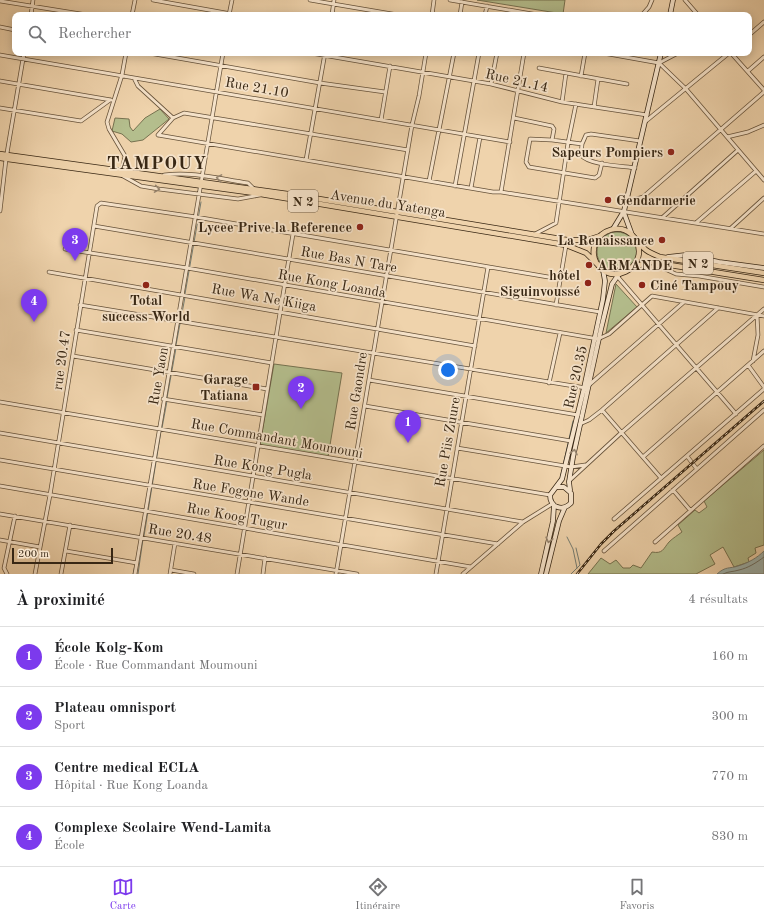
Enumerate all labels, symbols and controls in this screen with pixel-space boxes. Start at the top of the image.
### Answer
search box [12,12,752,56]
icon: search [26,23,48,45]
text: Rechercher [58,27,131,42]
street label: Rue 21.14 [484,67,550,95]
street label: Rue 21.10 [224,76,290,100]
place label: Sapeurs Pompiers [551,146,663,160]
marker: Sapeurs Pompiers [666,147,676,157]
district label: TAMPOUY [107,155,207,173]
one-way arrow [216,174,222,183]
one-way arrow [154,184,160,193]
street label: Avenue du Yatenga [329,188,447,220]
road number: N 2 [288,190,318,212]
place label: Gendarmerie [616,194,696,208]
marker: Gendarmerie [603,195,613,205]
place label: Lycee Prive la Reference [198,221,352,235]
marker: Lycee Prive la Reference [355,222,365,232]
pin: 3 [62,228,88,261]
place label: La Renaissance [558,234,654,248]
marker: La Renaissance [657,235,667,245]
street label: Rue Bas N Tare [300,245,398,275]
road number: N 2 [683,252,713,274]
place label: ARMANDE [597,259,672,273]
marker: ARMANDE [584,260,594,270]
street label: Rue Kong Loanda [277,268,387,300]
place label: hôtel Siguinvoussé [500,269,580,299]
marker: hôtel Siguinvoussé [583,278,593,288]
place label: Ciné Tampouy [650,279,739,293]
marker: Total success World [141,280,151,290]
marker: Ciné Tampouy [637,280,647,290]
street label: Rue Wa Ne Kiiga [210,282,317,314]
pin: 4 [21,289,47,322]
place label: Total success World [102,294,191,324]
street label: rue 20.47 [51,329,73,391]
street label: Rue 20.35 [562,344,590,410]
street label: Rue Yaon [147,346,171,406]
street label: Rue Gaondre [344,351,370,431]
your location [438,360,458,380]
place label: Garage Tatiana [200,373,248,403]
pin: 2 [288,376,314,409]
marker: Garage Tatiana [251,382,261,392]
street label: Rue Piis Zuure [433,396,463,488]
pin: 1 [395,410,421,443]
street label: Rue Commandant Moumouni [190,417,364,461]
one-way arrow [569,449,577,455]
street label: Rue Kong Pugla [213,453,313,483]
street label: Rue Fogone Wande [192,477,310,509]
street label: Rue Koog Tugur [185,501,289,533]
street label: Rue 20.48 [147,522,213,546]
one-way arrow [545,537,553,543]
scale bar [12,546,113,565]
text: 200 m [18,549,49,560]
text: À proximité [16,592,105,609]
text: 4 résultats [688,593,748,606]
text: École Kolg-Kom [54,641,164,656]
text: 1 [25,650,33,663]
text: 160 m [711,650,748,663]
text: École · Rue Commandant Moumouni [54,659,258,672]
text: Plateau omnisport [54,701,176,716]
text: 2 [25,710,33,723]
text: 300 m [711,710,748,723]
text: Sport [54,719,85,732]
text: Centre medical ECLA [54,761,199,776]
text: 3 [25,770,33,783]
text: 770 m [711,770,748,783]
text: Hôpital · Rue Kong Loanda [54,779,208,792]
text: Complexe Scolaire Wend-Lamita [54,821,271,836]
text: 4 [25,830,33,843]
text: 830 m [711,830,748,843]
text: École [54,839,85,852]
tab: Carte [110,876,136,914]
tab: Itinéraire [355,876,400,914]
tab: Favoris [619,876,654,914]

